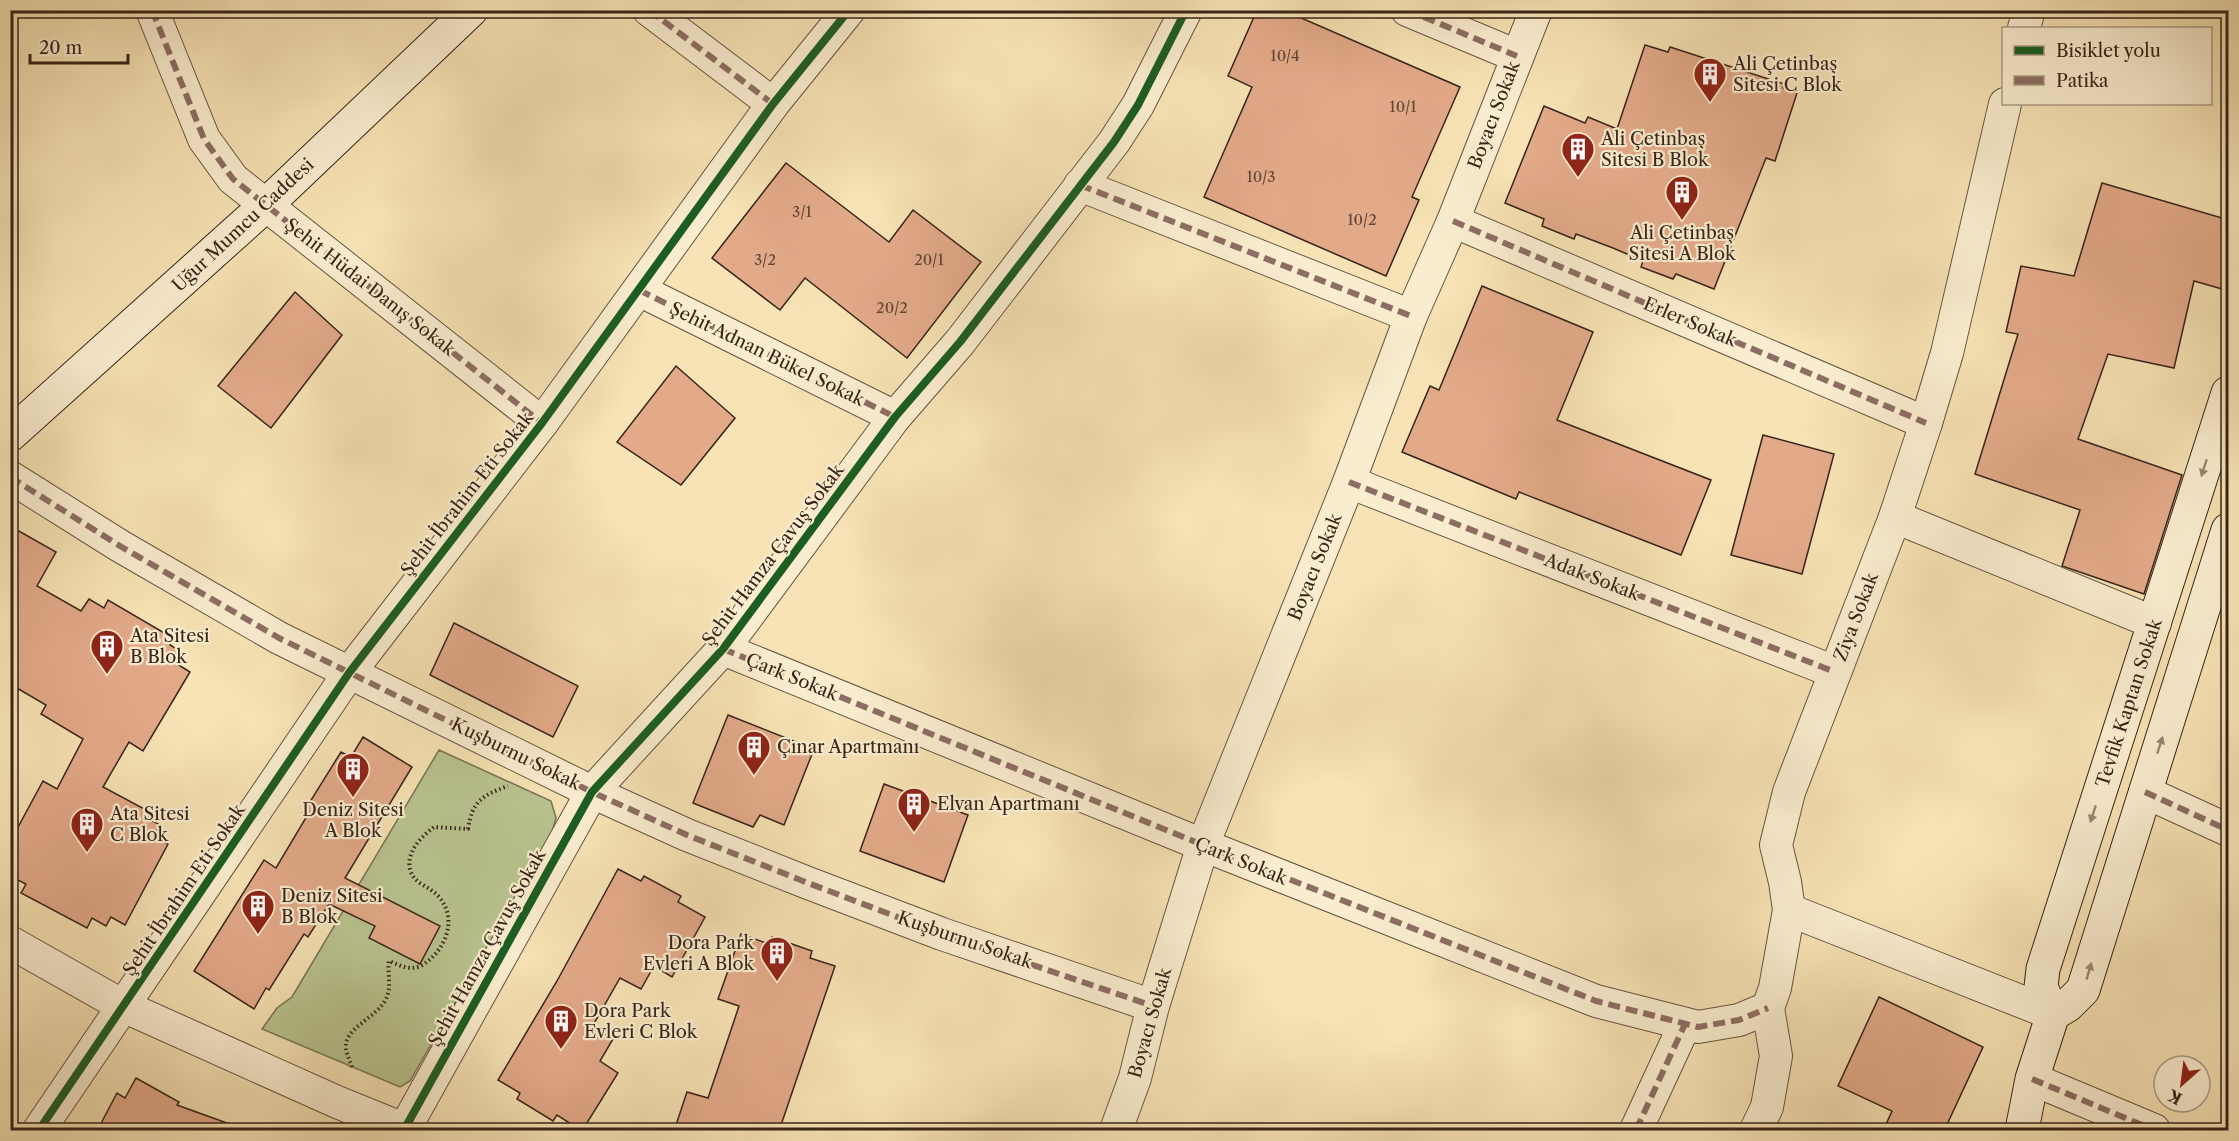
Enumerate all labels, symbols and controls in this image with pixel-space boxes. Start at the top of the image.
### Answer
scale bar [30,27,128,65]
legend [2002,27,2212,105]
text: 20 m [39,37,83,59]
text: Bisiklet yolu [2056,40,2161,62]
house number: 10/4 [1270,46,1300,65]
place label: Ali Çetinbaş Sitesi C Blok [1732,53,1843,96]
building icon: Ali Çetinbaş Sitesi C Blok [1692,56,1728,103]
street label: Boyacı Sokak [1463,57,1525,172]
text: Patika [2056,70,2109,92]
house number: 10/1 [1389,97,1417,116]
place label: Ali Çetinbaş Sitesi B Blok [1600,128,1710,171]
building icon: Ali Çetinbaş Sitesi B Blok [1560,131,1596,178]
street label: Uğur Mumcu Caddesi [168,153,319,296]
house number: 10/3 [1246,167,1276,186]
building icon: Ali Çetinbaş Sitesi A Blok [1664,174,1700,221]
house number: 3/1 [792,202,813,221]
house number: 10/2 [1347,210,1377,229]
street label: Şehit Hüdai Danış Sokak [280,213,461,361]
place label: Ali Çetinbaş Sitesi A Blok [1629,222,1737,265]
house number: 3/2 [754,250,776,269]
house number: 20/1 [914,250,944,269]
street label: Erler Sokak [1640,292,1741,352]
street label: Şehit Adnan Bükel Sokak [666,297,869,411]
house number: 20/2 [876,298,908,317]
street label: Şehit İbrahim Eti Sokak [395,406,539,581]
street label: Şehit Hamza Çavuş Sokak [697,459,849,650]
one-way arrow [2199,459,2209,477]
street label: Boyacı Sokak [1284,509,1347,624]
street label: Adak Sokak [1540,548,1644,606]
street label: Ziya Sokak [1829,568,1883,664]
street label: Tevfik Kaptan Sokak [2091,615,2167,790]
place label: Ata Sitesi B Blok [129,625,210,668]
building icon: Ata Sitesi B Blok [89,628,125,675]
street label: Çark Sokak [743,649,843,706]
street label: Kuşburnu Sokak [448,713,586,796]
building icon: Çınar Apartmanı [736,729,772,776]
place label: Çınar Apartmanı [777,736,920,758]
one-way arrow [2156,736,2165,754]
building icon: Deniz Sitesi A Blok [335,751,371,798]
building icon: Elvan Apartmanı [896,786,932,833]
place label: Elvan Apartmanı [937,793,1080,815]
street label: Şehit İbrahim Eti Sokak [117,798,251,980]
place label: Deniz Sitesi A Blok [302,799,404,842]
place label: Ata Sitesi C Blok [109,803,190,846]
one-way arrow [2087,805,2097,823]
building icon: Ata Sitesi C Blok [69,806,105,853]
street label: Çark Sokak [1192,833,1292,890]
street label: Şehit Hamza Çavuş Sokak [424,844,551,1050]
place label: Deniz Sitesi B Blok [281,885,383,928]
building icon: Deniz Sitesi B Blok [240,888,276,935]
street label: Kuşburnu Sokak [895,907,1037,974]
place label: Dora Park Evleri A Blok [643,932,756,975]
building icon: Dora Park Evleri A Blok [759,935,795,982]
one-way arrow [2084,962,2094,980]
street label: Boyacı Sokak [1124,964,1177,1081]
place label: Dora Park Evleri C Blok [584,1000,699,1043]
building icon: Dora Park Evleri C Blok [543,1003,579,1050]
north arrow [2152,1054,2212,1114]
text: K [2164,1085,2185,1109]

